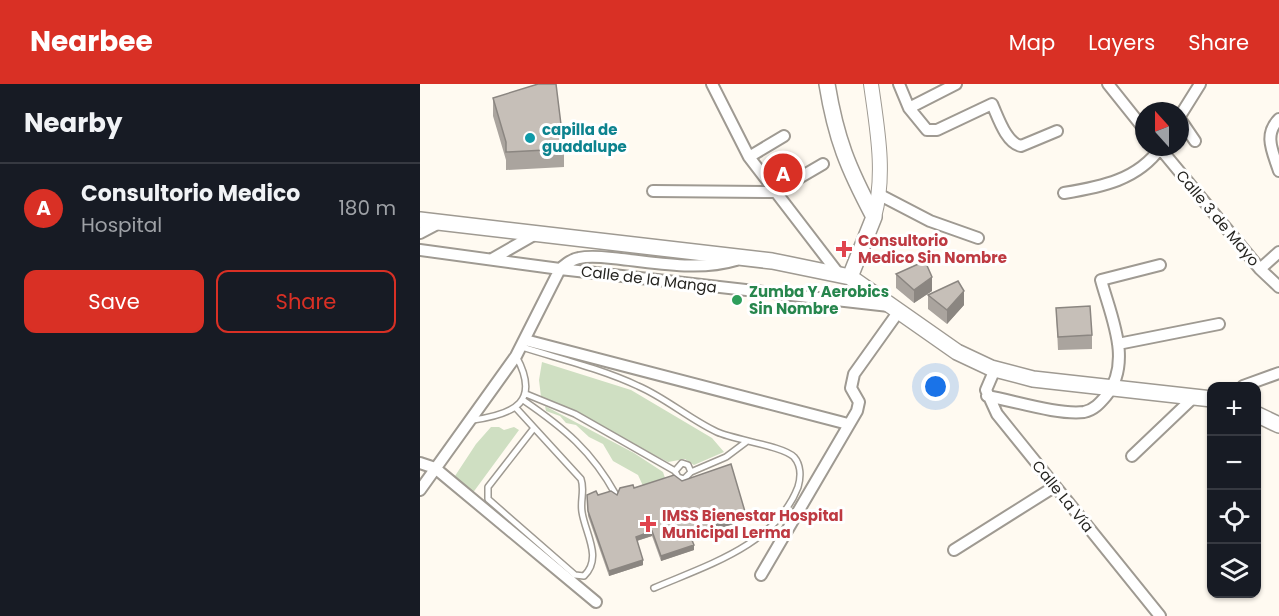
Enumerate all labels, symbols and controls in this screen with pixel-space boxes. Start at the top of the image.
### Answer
text: Nearbee [30,22,153,61]
text: Map [1009,28,1055,57]
text: Layers [1088,28,1155,57]
text: Share [1188,28,1249,57]
north arrow [1135,102,1189,156]
text: Nearby [24,105,122,141]
place label: capilla de guadalupe [542,119,627,157]
marker: capilla de guadalupe [523,131,537,145]
pin: A [764,150,802,196]
street label: Calle 3 de Mayo [1171,165,1265,271]
text: Consultorio Medico [81,178,300,209]
text: A [36,194,51,222]
text: 180 m [338,194,396,222]
text: Hospital [81,211,162,239]
place label: Consultorio Medico Sin Nombre [858,230,1007,268]
marker: Consultorio Medico Sin Nombre [835,240,853,258]
street label: Calle de la Manga [580,260,718,298]
button: Save [24,270,204,333]
button: Share [216,270,396,333]
place label: Zumba Y Aerobics Sin Nombre [749,281,889,319]
marker: Zumba Y Aerobics Sin Nombre [730,293,744,307]
your location [921,372,950,401]
map controls [1207,382,1261,598]
button: + [1207,382,1261,436]
button: − [1207,436,1261,490]
street label: Calle La Vía [1027,456,1099,536]
button: locate [1207,490,1261,544]
place label: IMSS Bienestar Hospital Municipal Lerma [662,505,843,543]
marker: IMSS Bienestar Hospital Municipal Lerma [639,515,657,533]
button: layers [1207,544,1261,598]

